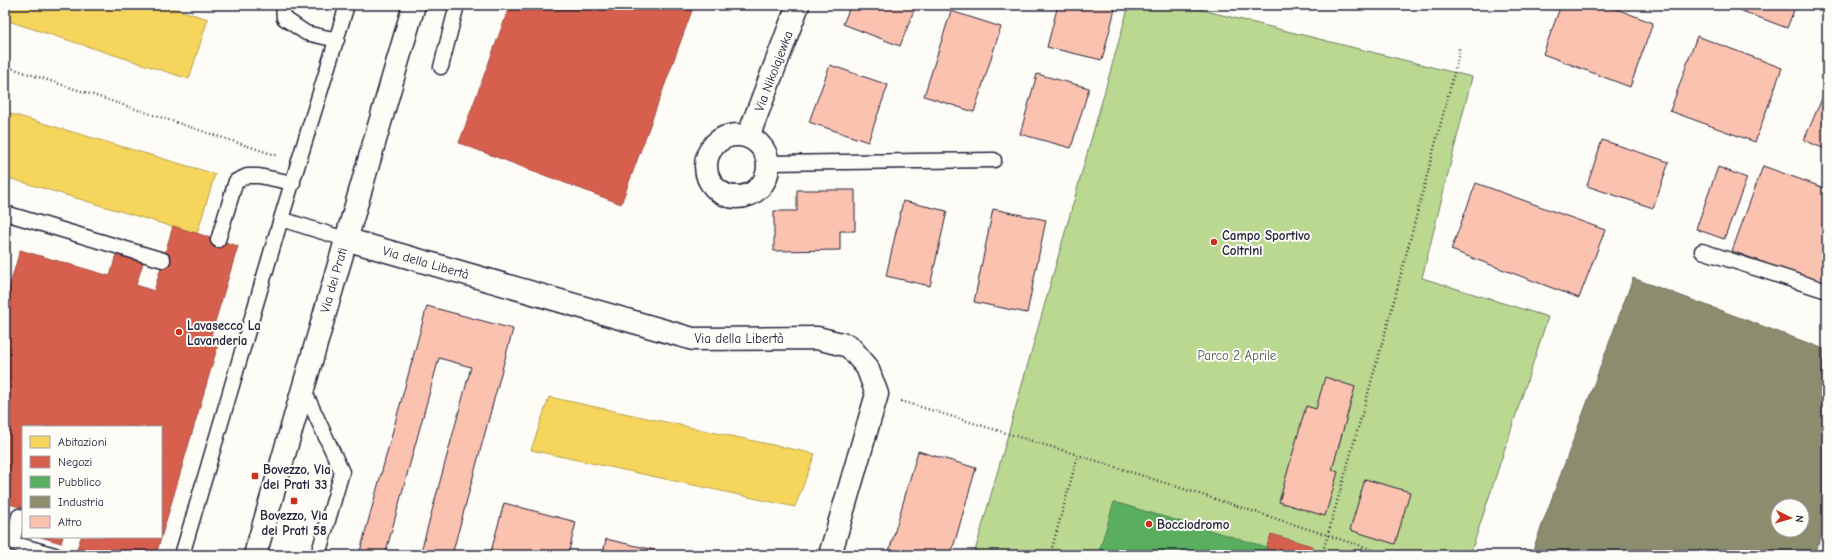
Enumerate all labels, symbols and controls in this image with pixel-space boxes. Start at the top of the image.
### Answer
street label: Via Nikolajewka [751,29,796,114]
place label: Campo Sportivo Coltrini [1222,228,1310,258]
marker: Campo Sportivo Coltrini [1209,237,1219,247]
street label: Via della Libertà [381,243,471,282]
street label: Via dei Prati [317,246,350,315]
place label: Lavasecco La Lavanderia [187,318,261,348]
marker: Lavasecco La Lavanderia [174,327,184,337]
street label: Via della Libertà [694,331,784,346]
park label: Parco 2 Aprile [1198,348,1277,363]
legend [22,426,162,538]
text: Abitazioni [58,435,107,449]
text: Negozi [58,455,92,469]
place label: Bovezzo, Via dei Prati 33 [263,462,331,492]
marker: Bovezzo, Via dei Prati 33 [250,471,260,481]
text: Pubblico [58,475,101,489]
text: Industria [58,495,104,509]
marker: Bovezzo, Via dei Prati 58 [289,496,299,506]
north arrow [1770,498,1810,538]
place label: Bovezzo, Via dei Prati 58 [260,508,328,538]
text: Altro [58,515,82,529]
text: N [1793,515,1806,523]
place label: Bocciodromo [1157,517,1230,532]
marker: Bocciodromo [1144,519,1154,529]

